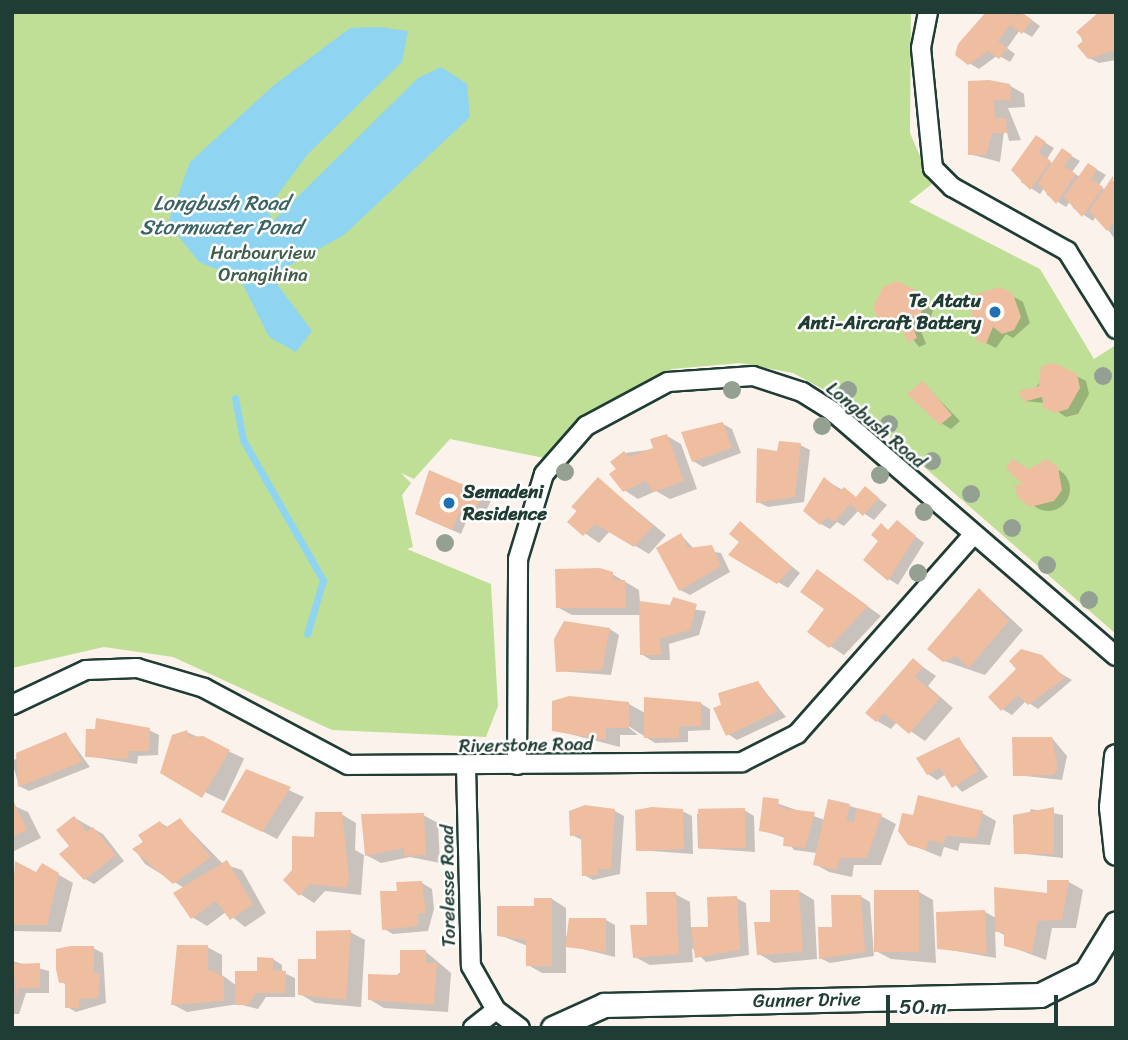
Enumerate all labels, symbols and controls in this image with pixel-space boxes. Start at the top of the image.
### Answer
water label: Longbush Road Stormwater Pond [140,190,302,240]
park label: Harbourview Orangihina [210,242,316,286]
place label: Te Atatu Anti-Aircraft Battery [798,290,981,334]
marker: Te Atatu Anti-Aircraft Battery [987,304,1003,320]
street label: Longbush Road [822,377,930,473]
place label: Semadeni Residence [463,481,547,525]
marker: Semadeni Residence [441,495,457,511]
street label: Riverstone Road [459,732,593,758]
street label: Torelesse Road [436,825,460,947]
scale bar [890,981,1062,1025]
street label: Gunner Drive [753,988,861,1012]
text: 50 m [899,988,947,1026]

